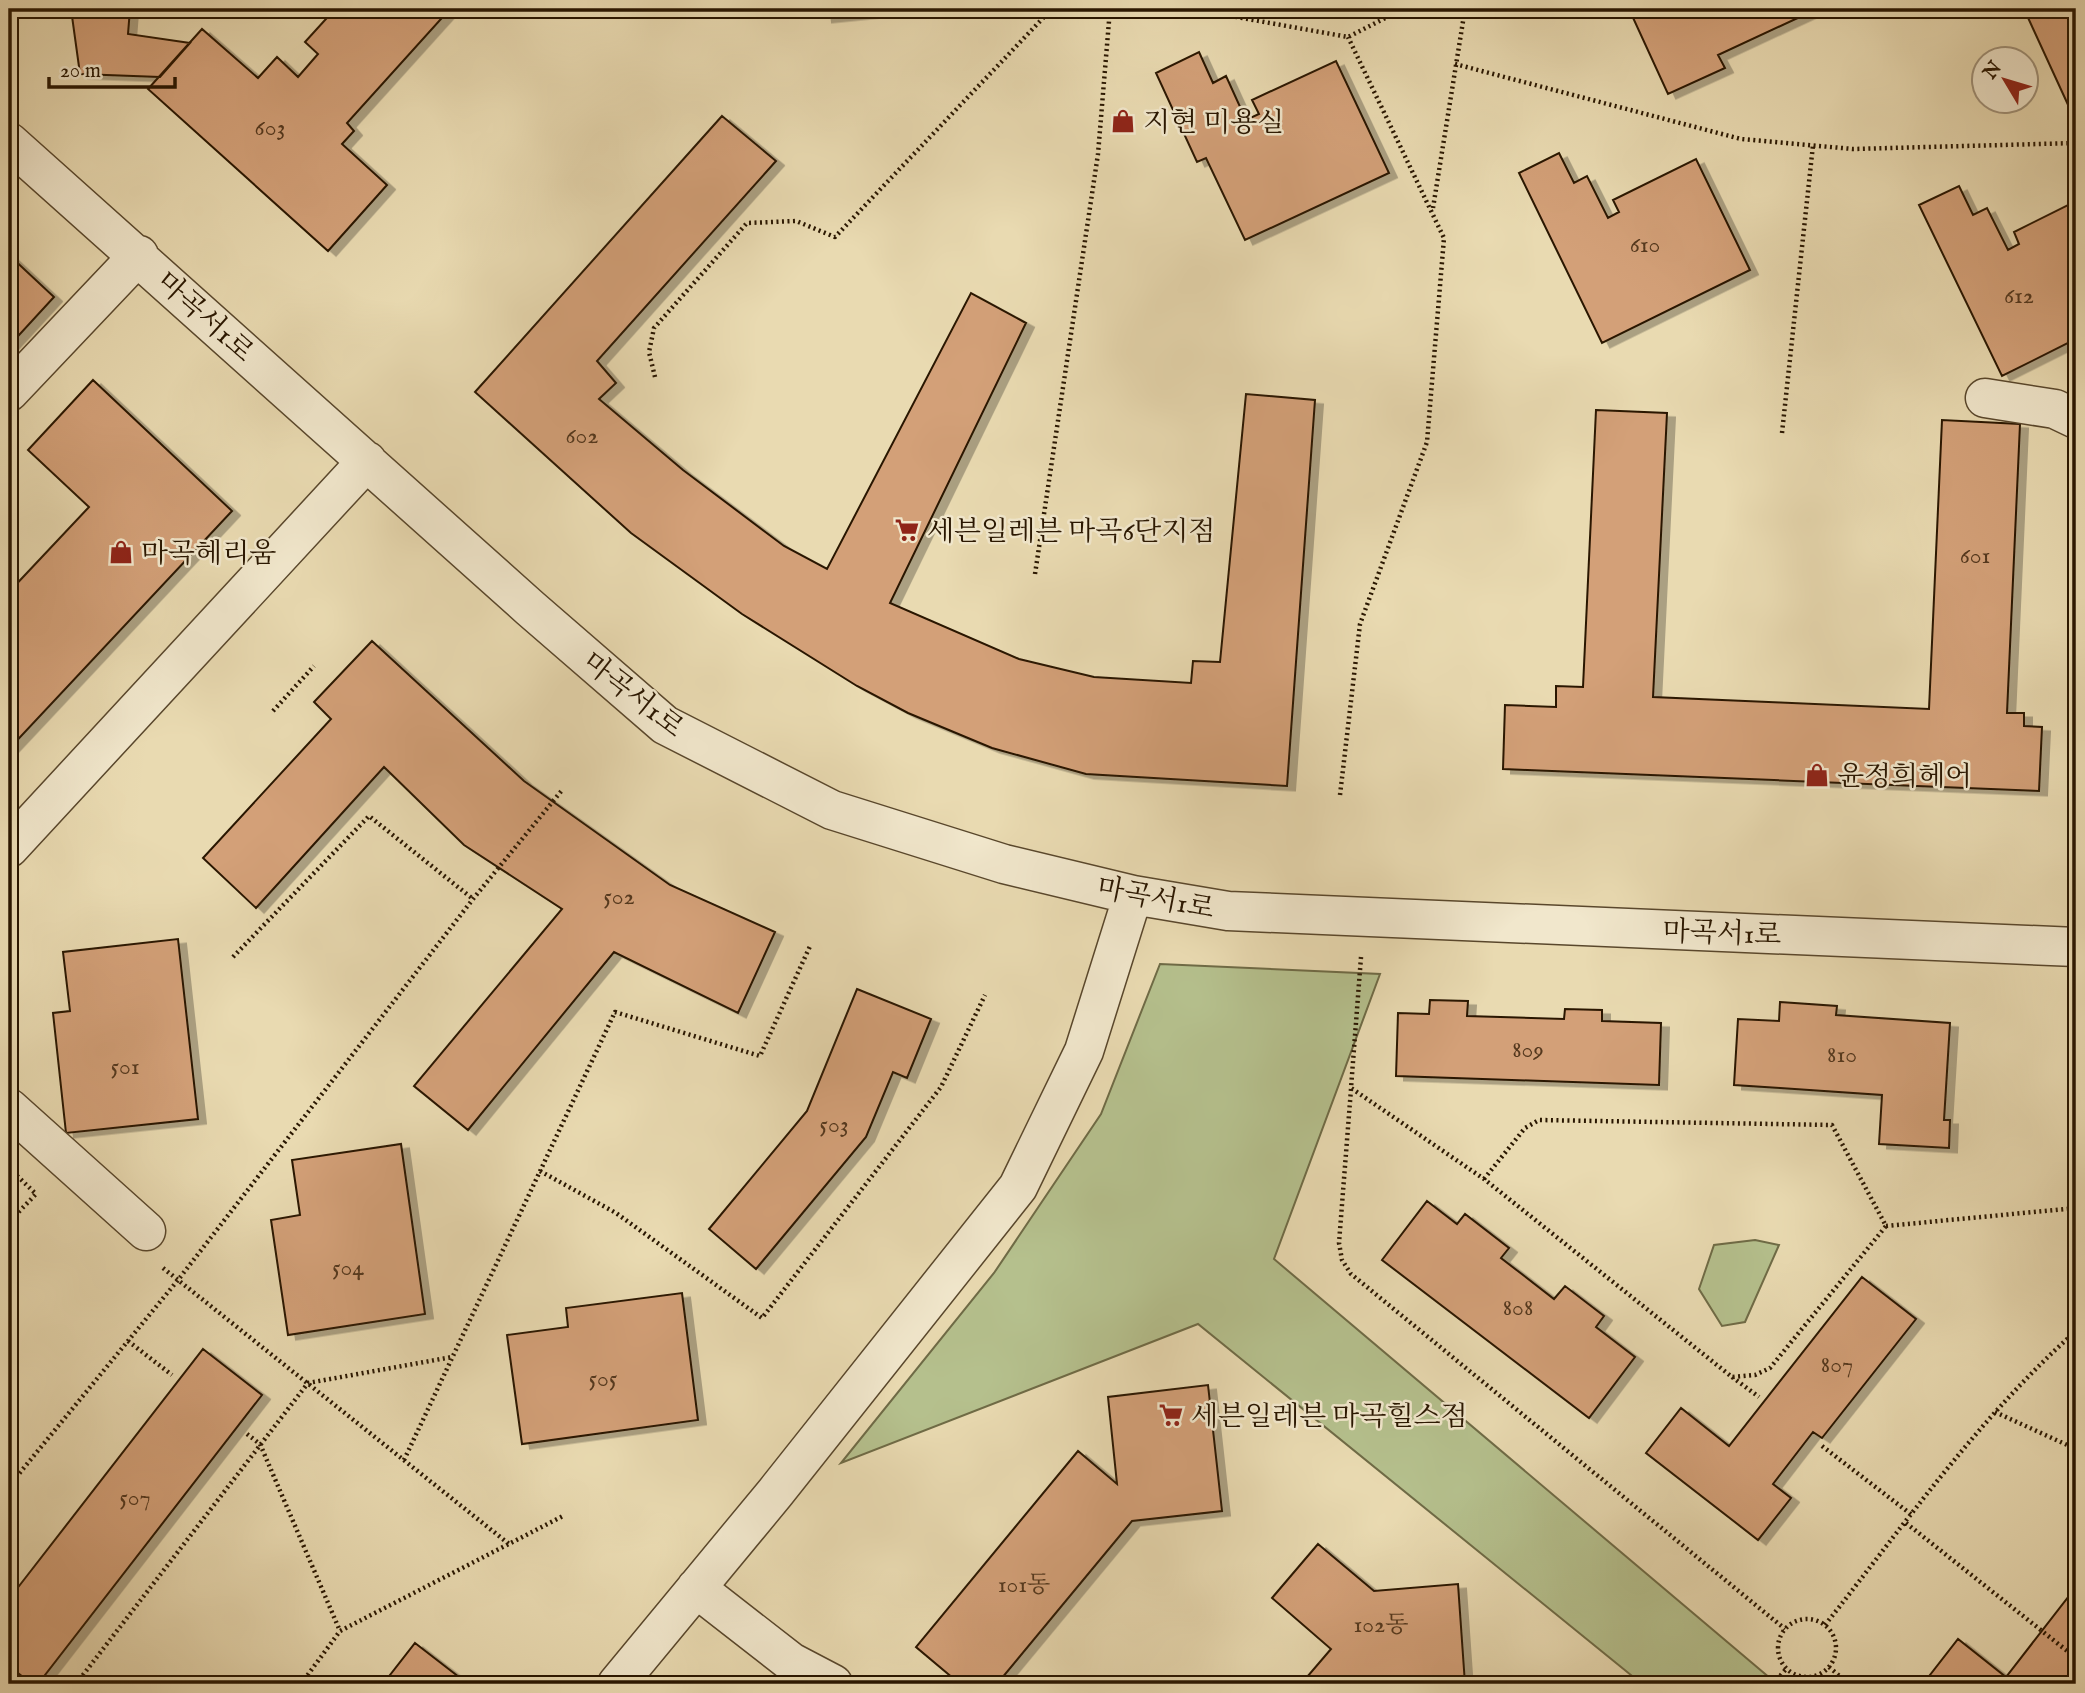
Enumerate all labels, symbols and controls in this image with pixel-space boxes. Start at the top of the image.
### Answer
scale bar [49,46,175,90]
north arrow [1969,46,2039,116]
text: N [1978,56,2008,85]
text: 20 m [60,58,101,85]
place label: 지현 미용실 [1143,106,1284,141]
shop icon: 지현 미용실 [1109,107,1137,135]
house number: 603 [255,113,285,144]
house number: 610 [1630,230,1660,261]
street label: 마곡서1로 [149,265,260,371]
house number: 612 [2004,281,2034,312]
house number: 602 [565,421,599,452]
place label: 세븐일레븐 마곡6단지점 [927,515,1215,550]
supermarket icon: 세븐일레븐 마곡6단지점 [893,516,921,544]
place label: 마곡헤리움 [141,537,276,572]
shop icon: 마곡헤리움 [107,538,135,566]
house number: 601 [1960,541,1990,572]
street label: 마곡서1로 [575,646,690,746]
place label: 윤정희헤어 [1837,760,1972,795]
shop icon: 윤정희헤어 [1803,761,1831,789]
street label: 마곡서1로 [1094,871,1217,928]
house number: 502 [603,882,635,913]
street label: 마곡서1로 [1662,915,1782,954]
house number: 809 [1512,1035,1544,1066]
house number: 810 [1827,1040,1857,1071]
house number: 501 [110,1052,140,1083]
house number: 503 [819,1110,849,1141]
house number: 504 [332,1253,364,1284]
house number: 808 [1503,1293,1533,1324]
house number: 807 [1821,1350,1853,1381]
house number: 505 [588,1364,618,1395]
place label: 세븐일레븐 마곡힐스점 [1191,1400,1468,1435]
supermarket icon: 세븐일레븐 마곡힐스점 [1157,1401,1185,1429]
house number: 507 [119,1483,151,1514]
house number: 101동 [998,1570,1050,1601]
house number: 102동 [1353,1610,1409,1641]

